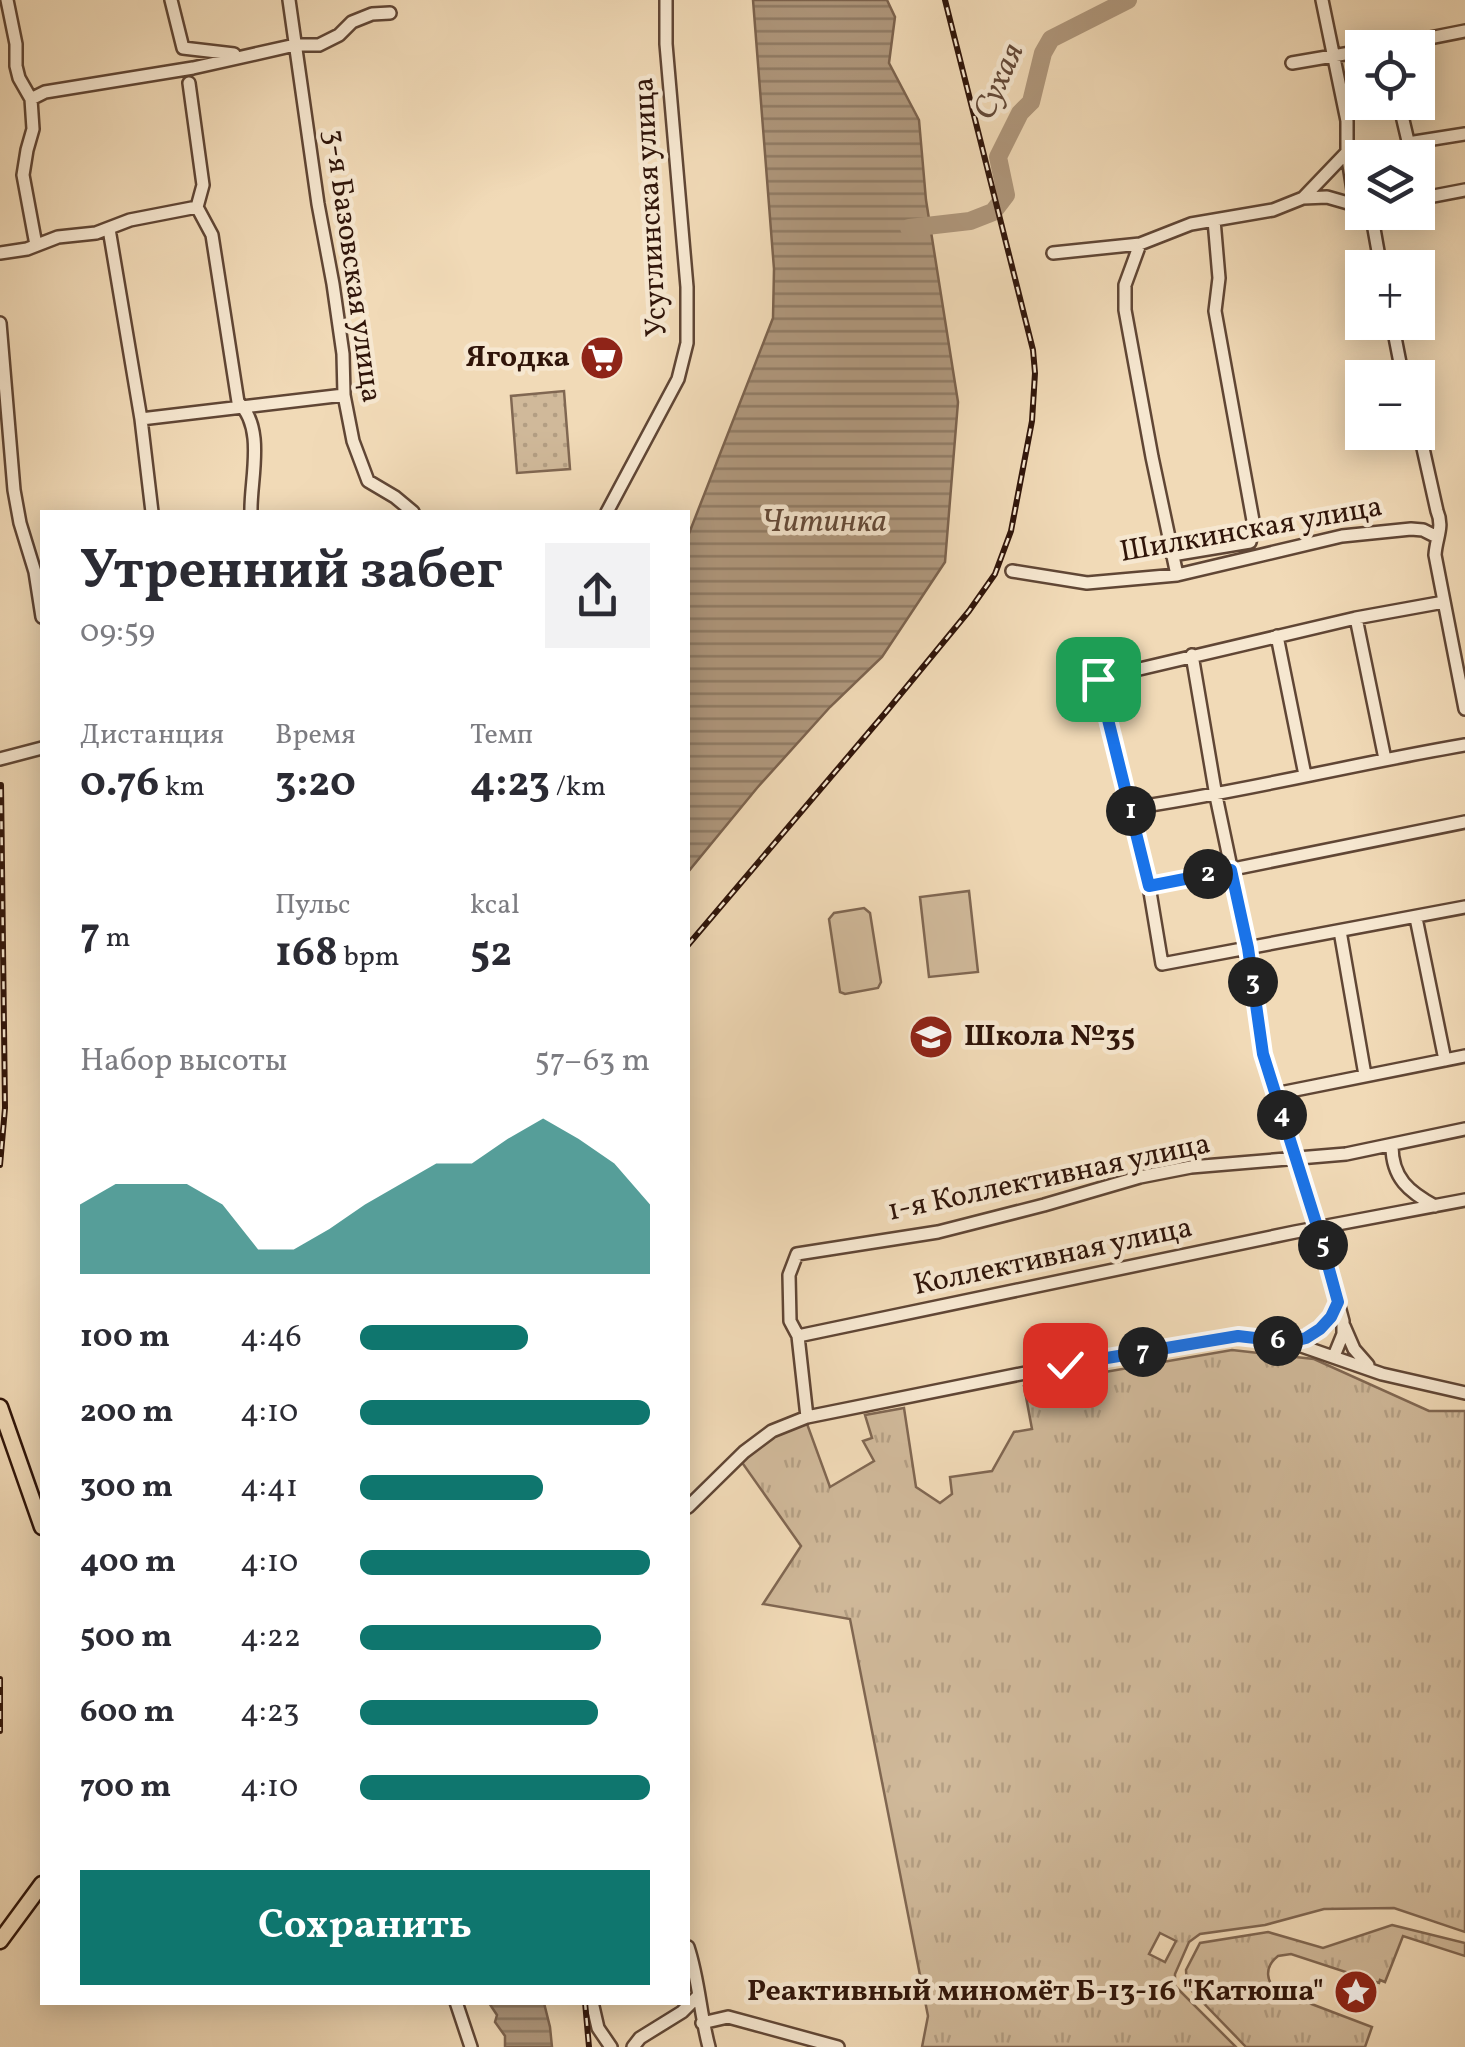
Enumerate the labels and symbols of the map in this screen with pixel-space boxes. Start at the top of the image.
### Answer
water label: Сухая [964,37,1036,127]
street label: Усуглинская улица [623,76,679,338]
street label: 3-я Базовская улица [312,127,392,405]
supermarket icon: Ягодка [579,335,625,381]
place label: Ягодка [466,337,570,379]
street label: Шилкинская улица [1116,486,1386,574]
water label: Читинка [761,501,887,545]
pin [1056,637,1141,722]
pin: 1 [1106,786,1156,836]
pin: 2 [1183,849,1233,899]
pin: 3 [1228,957,1278,1007]
school or university icon: Школа №35 [908,1014,954,1060]
place label: Школа №35 [964,1016,1135,1058]
pin: 4 [1257,1090,1307,1140]
street label: 1-я Коллективная улица [884,1123,1214,1233]
street label: Коллективная улица [910,1207,1196,1307]
pin: 5 [1298,1220,1348,1270]
pin: 6 [1253,1316,1303,1366]
pin [1023,1323,1108,1408]
pin: 7 [1118,1327,1168,1377]
place icon: Реактивный миномёт Б-13-16 "Катюша" [1333,1969,1379,2015]
place label: Реактивный миномёт Б-13-16 "Катюша" [747,1971,1324,2013]

